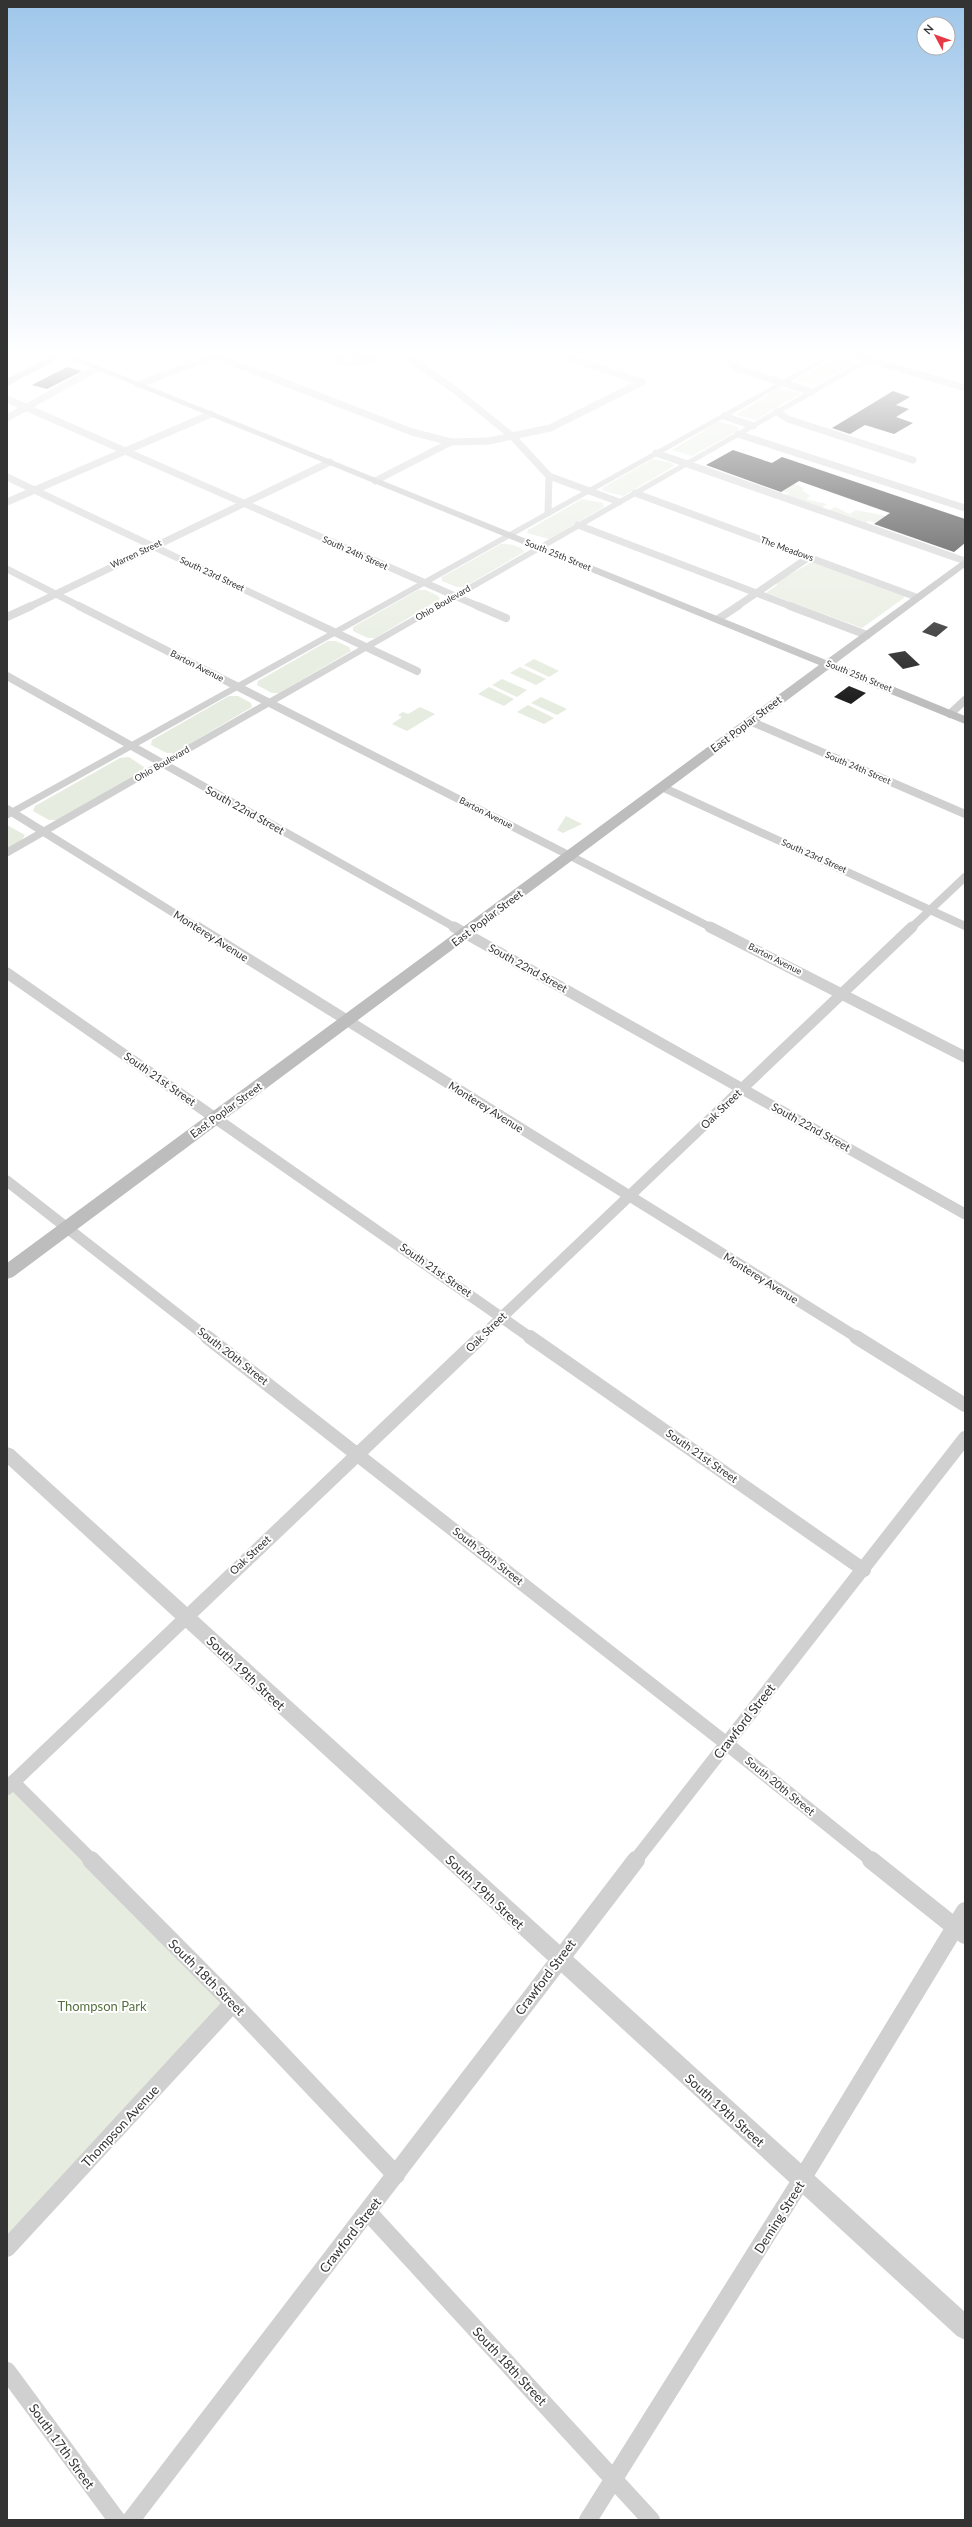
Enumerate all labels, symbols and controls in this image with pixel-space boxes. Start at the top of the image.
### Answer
north arrow [916,16,956,56]
text: N [920,22,936,37]
street label: South 24th Street [321,533,390,572]
street label: The Meadows [759,534,815,563]
street label: South 25th Street [524,536,594,573]
street label: Warren Street [108,537,164,570]
street label: South 23rd Street [178,554,247,594]
street label: Ohio Boulevard [413,582,472,623]
street label: Barton Avenue [169,647,226,684]
street label: South 25th Street [825,657,895,694]
street label: East Poplar Street [708,693,784,755]
street label: Ohio Boulevard [132,743,191,784]
street label: South 24th Street [824,749,893,787]
street label: South 22nd Street [204,783,287,837]
street label: Barton Avenue [458,794,515,831]
street label: South 23rd Street [780,836,849,875]
street label: East Poplar Street [449,887,525,949]
street label: Monterey Avenue [171,907,251,964]
street label: Barton Avenue [747,940,804,977]
street label: South 22nd Street [487,941,570,995]
street label: South 21st Street [122,1049,199,1108]
street label: Monterey Avenue [446,1078,526,1135]
street label: East Poplar Street [187,1079,264,1140]
street label: Oak Street [698,1086,744,1131]
street label: South 22nd Street [770,1100,853,1154]
street label: South 21st Street [398,1240,475,1299]
street label: Monterey Avenue [721,1249,801,1306]
street label: Oak Street [463,1309,509,1354]
street label: South 20th Street [195,1324,271,1387]
street label: South 21st Street [664,1426,741,1485]
street label: South 20th Street [450,1524,526,1587]
street label: Oak Street [226,1532,273,1577]
street label: South 19th Street [203,1633,289,1714]
street label: Crawford Street [710,1680,779,1762]
street label: South 20th Street [743,1754,818,1818]
street label: South 19th Street [442,1852,528,1933]
street label: South 18th Street [165,1935,249,2019]
street label: Crawford Street [511,1936,579,2018]
park label: Thompson Park [57,1998,147,2014]
street label: South 19th Street [682,2070,768,2150]
street label: Thompson Avenue [78,2082,162,2170]
street label: Deming Street [750,2178,808,2256]
street label: Crawford Street [316,2194,385,2276]
street label: South 18th Street [470,2323,551,2409]
street label: South 17th Street [26,2400,98,2492]

